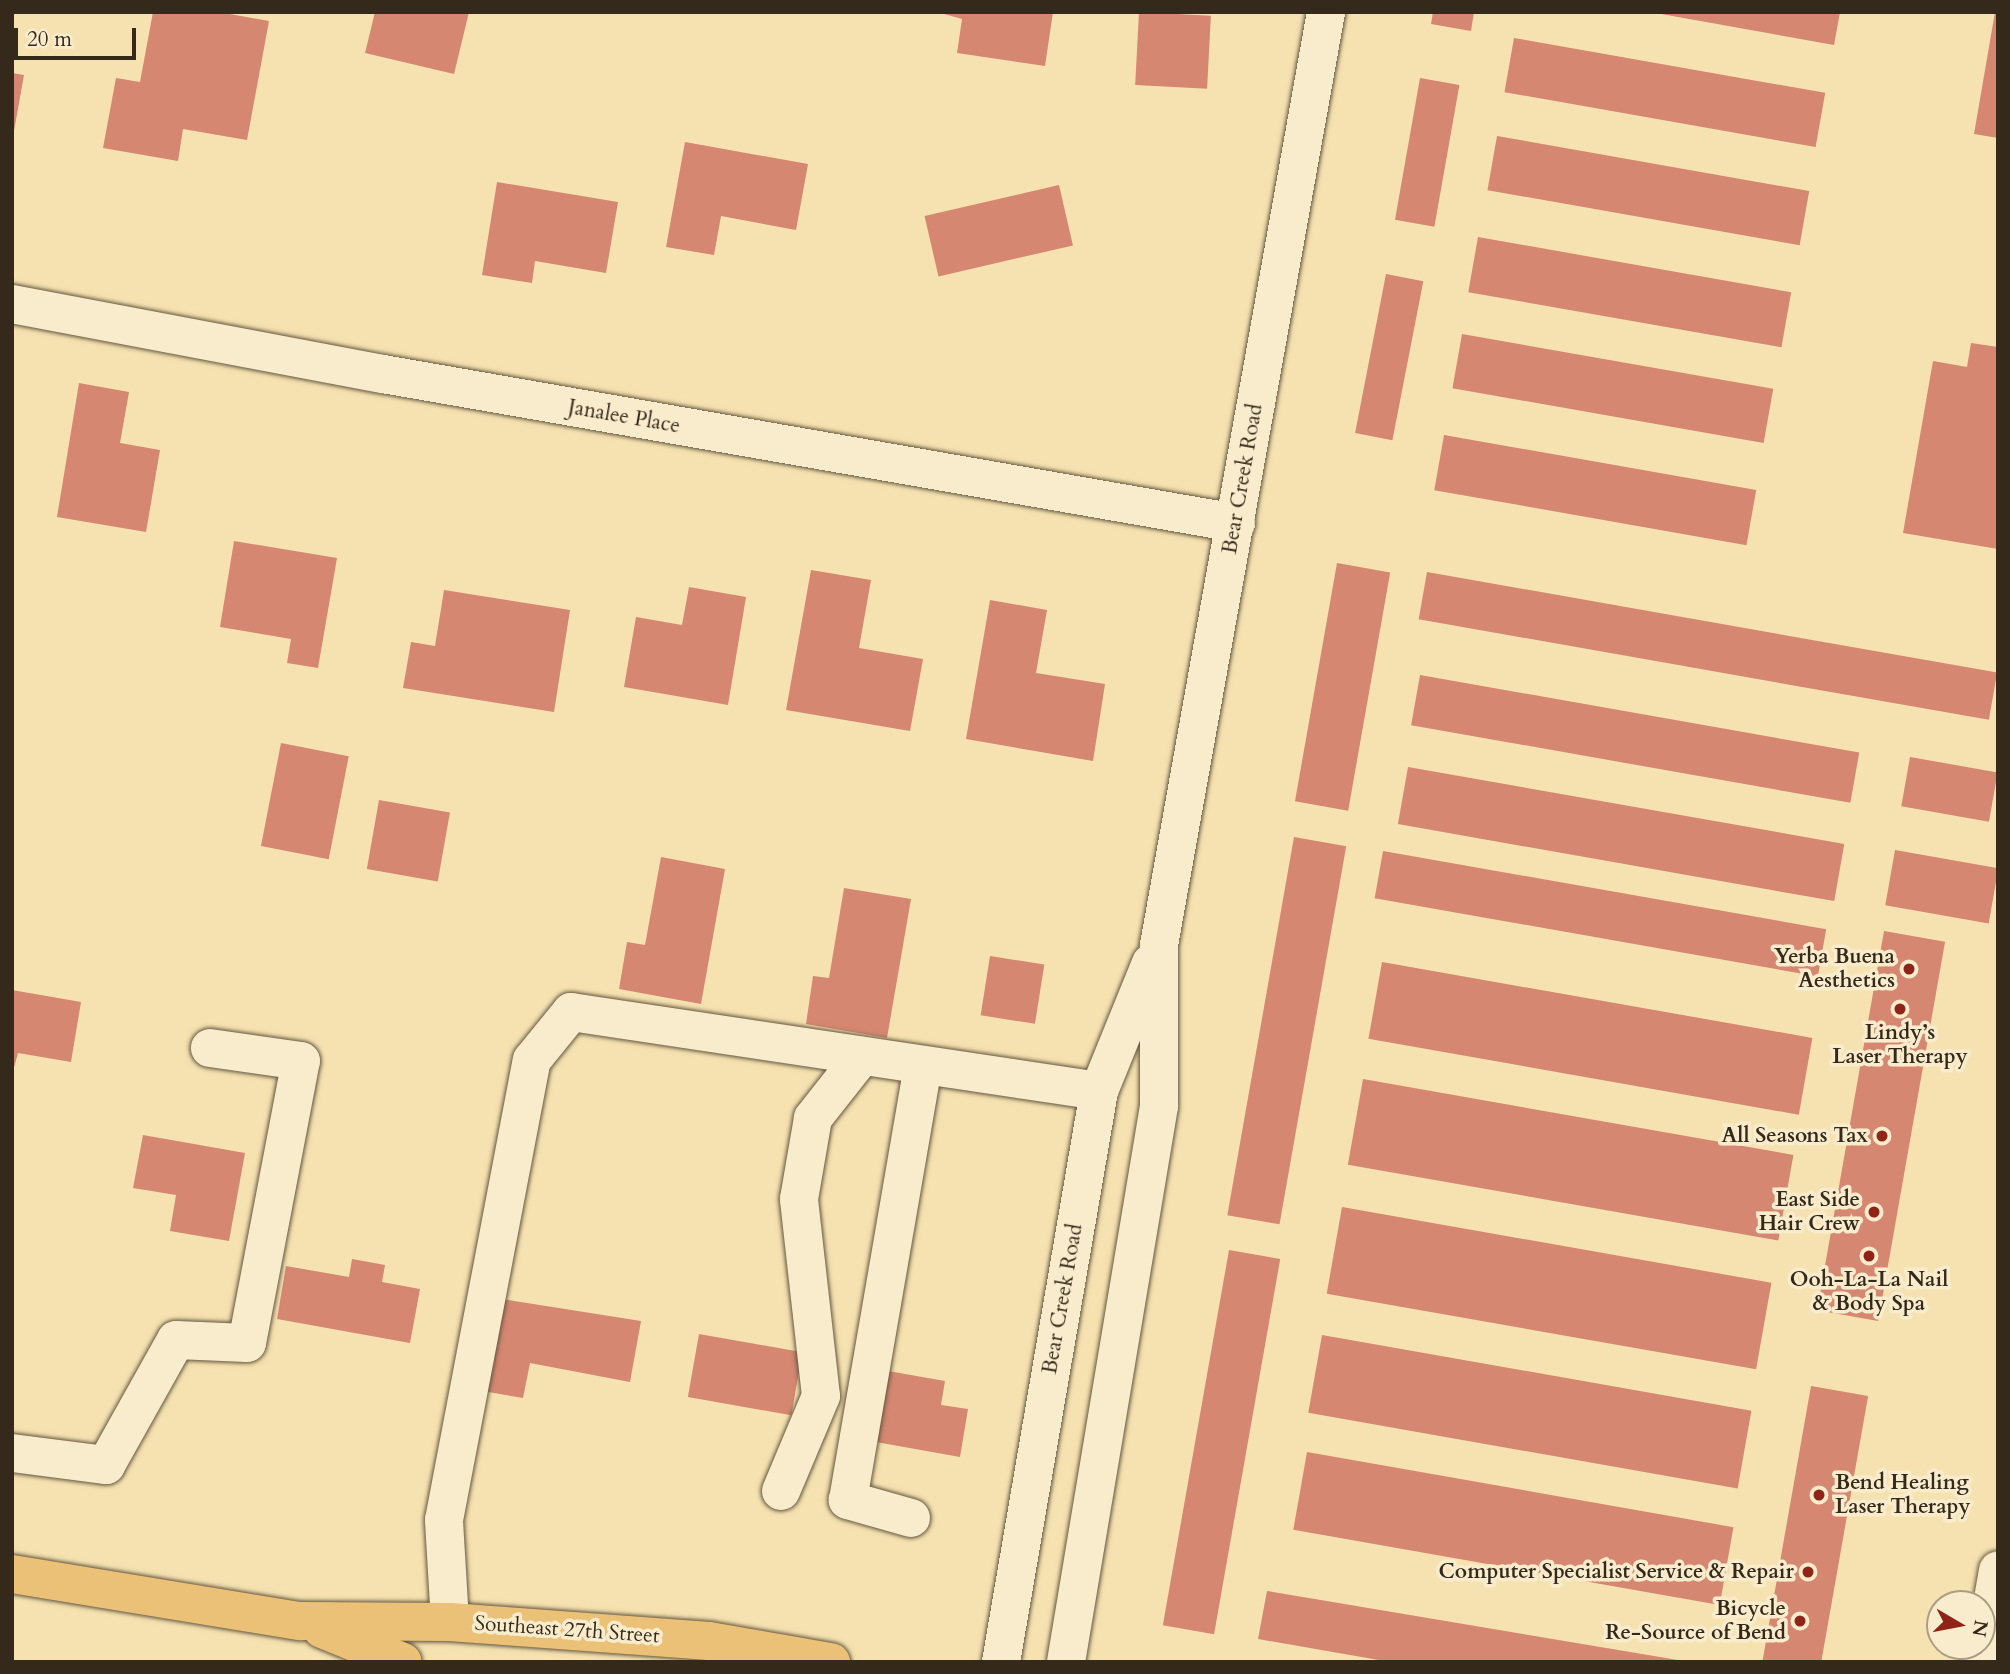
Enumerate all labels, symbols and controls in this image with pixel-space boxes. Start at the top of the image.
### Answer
scale bar [18,14,140,58]
text: 20 m [27,25,72,54]
street label: Janalee Place [566,395,682,439]
street label: Bear Creek Road [1217,402,1269,556]
place label: Yerba Buena Aesthetics [1774,944,1895,994]
marker: Yerba Buena Aesthetics [1901,961,1917,977]
marker: Lindy’s Laser Therapy [1892,1001,1908,1017]
place label: Lindy’s Laser Therapy [1832,1020,1968,1070]
place label: All Seasons Tax [1722,1123,1868,1149]
marker: All Seasons Tax [1874,1128,1890,1144]
place label: East Side Hair Crew [1759,1187,1860,1237]
marker: East Side Hair Crew [1866,1204,1882,1220]
street label: Bear Creek Road [1037,1222,1089,1376]
marker: Ooh-La-La Nail & Body Spa [1861,1248,1877,1264]
place label: Ooh-La-La Nail & Body Spa [1790,1267,1948,1317]
place label: Bend Healing Laser Therapy [1835,1470,1970,1520]
marker: Bend Healing Laser Therapy [1809,1485,1829,1505]
place label: Computer Specialist Service & Repair [1439,1559,1794,1585]
marker: Computer Specialist Service & Repair [1800,1564,1816,1580]
north arrow [1926,1590,1996,1660]
place label: Bicycle Re-Source of Bend [1605,1596,1786,1646]
street label: Southeast 27th Street [474,1611,660,1649]
marker: Bicycle Re-Source of Bend [1792,1613,1808,1629]
text: N [1965,1618,1994,1639]

